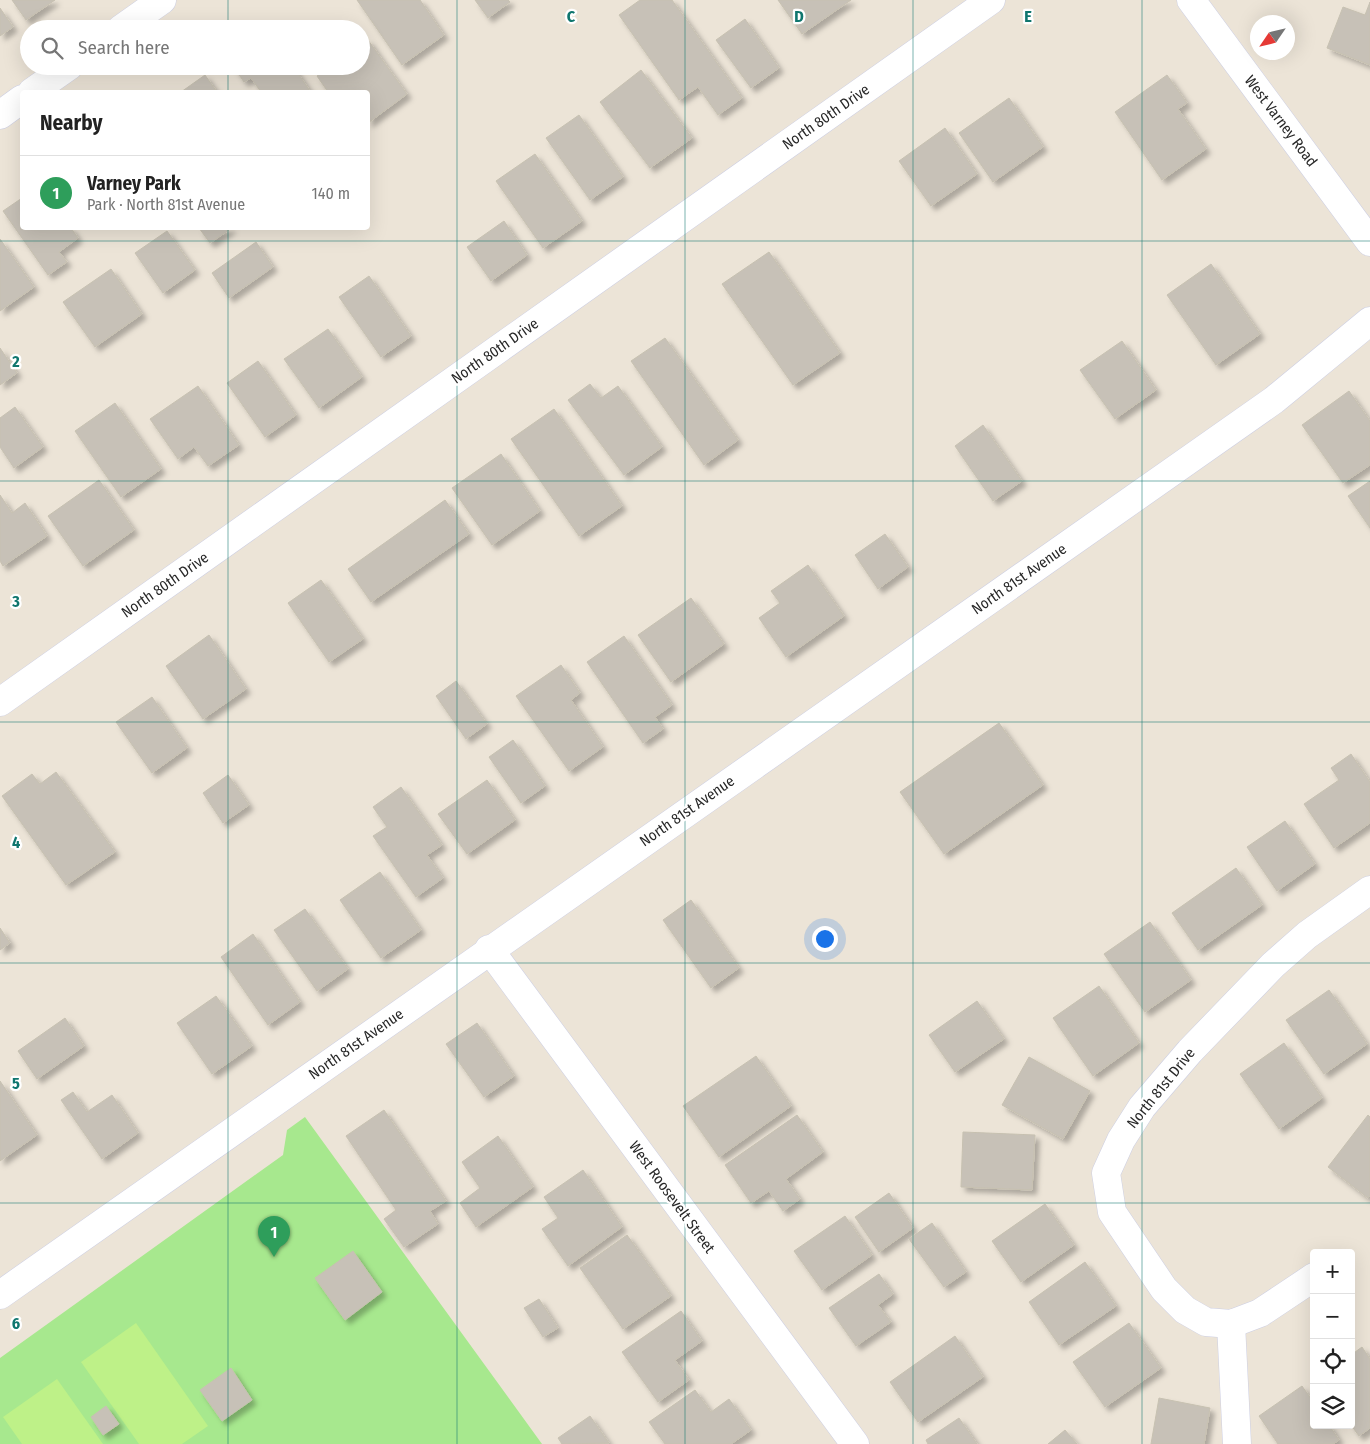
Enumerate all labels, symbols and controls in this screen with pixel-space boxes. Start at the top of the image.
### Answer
text: C [567,7,576,26]
text: D [794,7,804,26]
text: E [1024,7,1032,26]
north arrow [1250,15,1295,60]
search box [20,20,370,75]
icon: search [38,34,66,62]
text: Search here [78,36,170,59]
street label: West Varney Road [1241,72,1321,170]
street label: North 80th Drive [779,80,873,154]
text: Nearby [40,110,102,136]
text: Varney Park [87,172,181,195]
text: 1 [53,184,59,203]
text: 140 m [312,184,350,203]
text: Park · North 81st Avenue [87,195,245,214]
street label: North 80th Drive [448,314,542,388]
text: 2 [11,352,20,371]
street label: North 81st Avenue [968,540,1070,618]
street label: North 80th Drive [118,548,212,622]
text: 3 [11,592,20,611]
street label: North 81st Avenue [636,772,738,850]
text: 4 [12,833,20,852]
your location [812,926,838,952]
street label: North 81st Avenue [305,1005,407,1083]
street label: North 81st Drive [1123,1044,1199,1132]
text: 5 [12,1074,20,1093]
street label: West Roosevelt Street [625,1137,719,1257]
pin: 1 [258,1216,290,1257]
map controls [1310,1249,1355,1429]
button: + [1310,1249,1355,1294]
button: − [1310,1294,1355,1339]
text: 6 [12,1314,20,1333]
button: locate [1310,1339,1355,1384]
button: layers [1310,1384,1355,1429]

